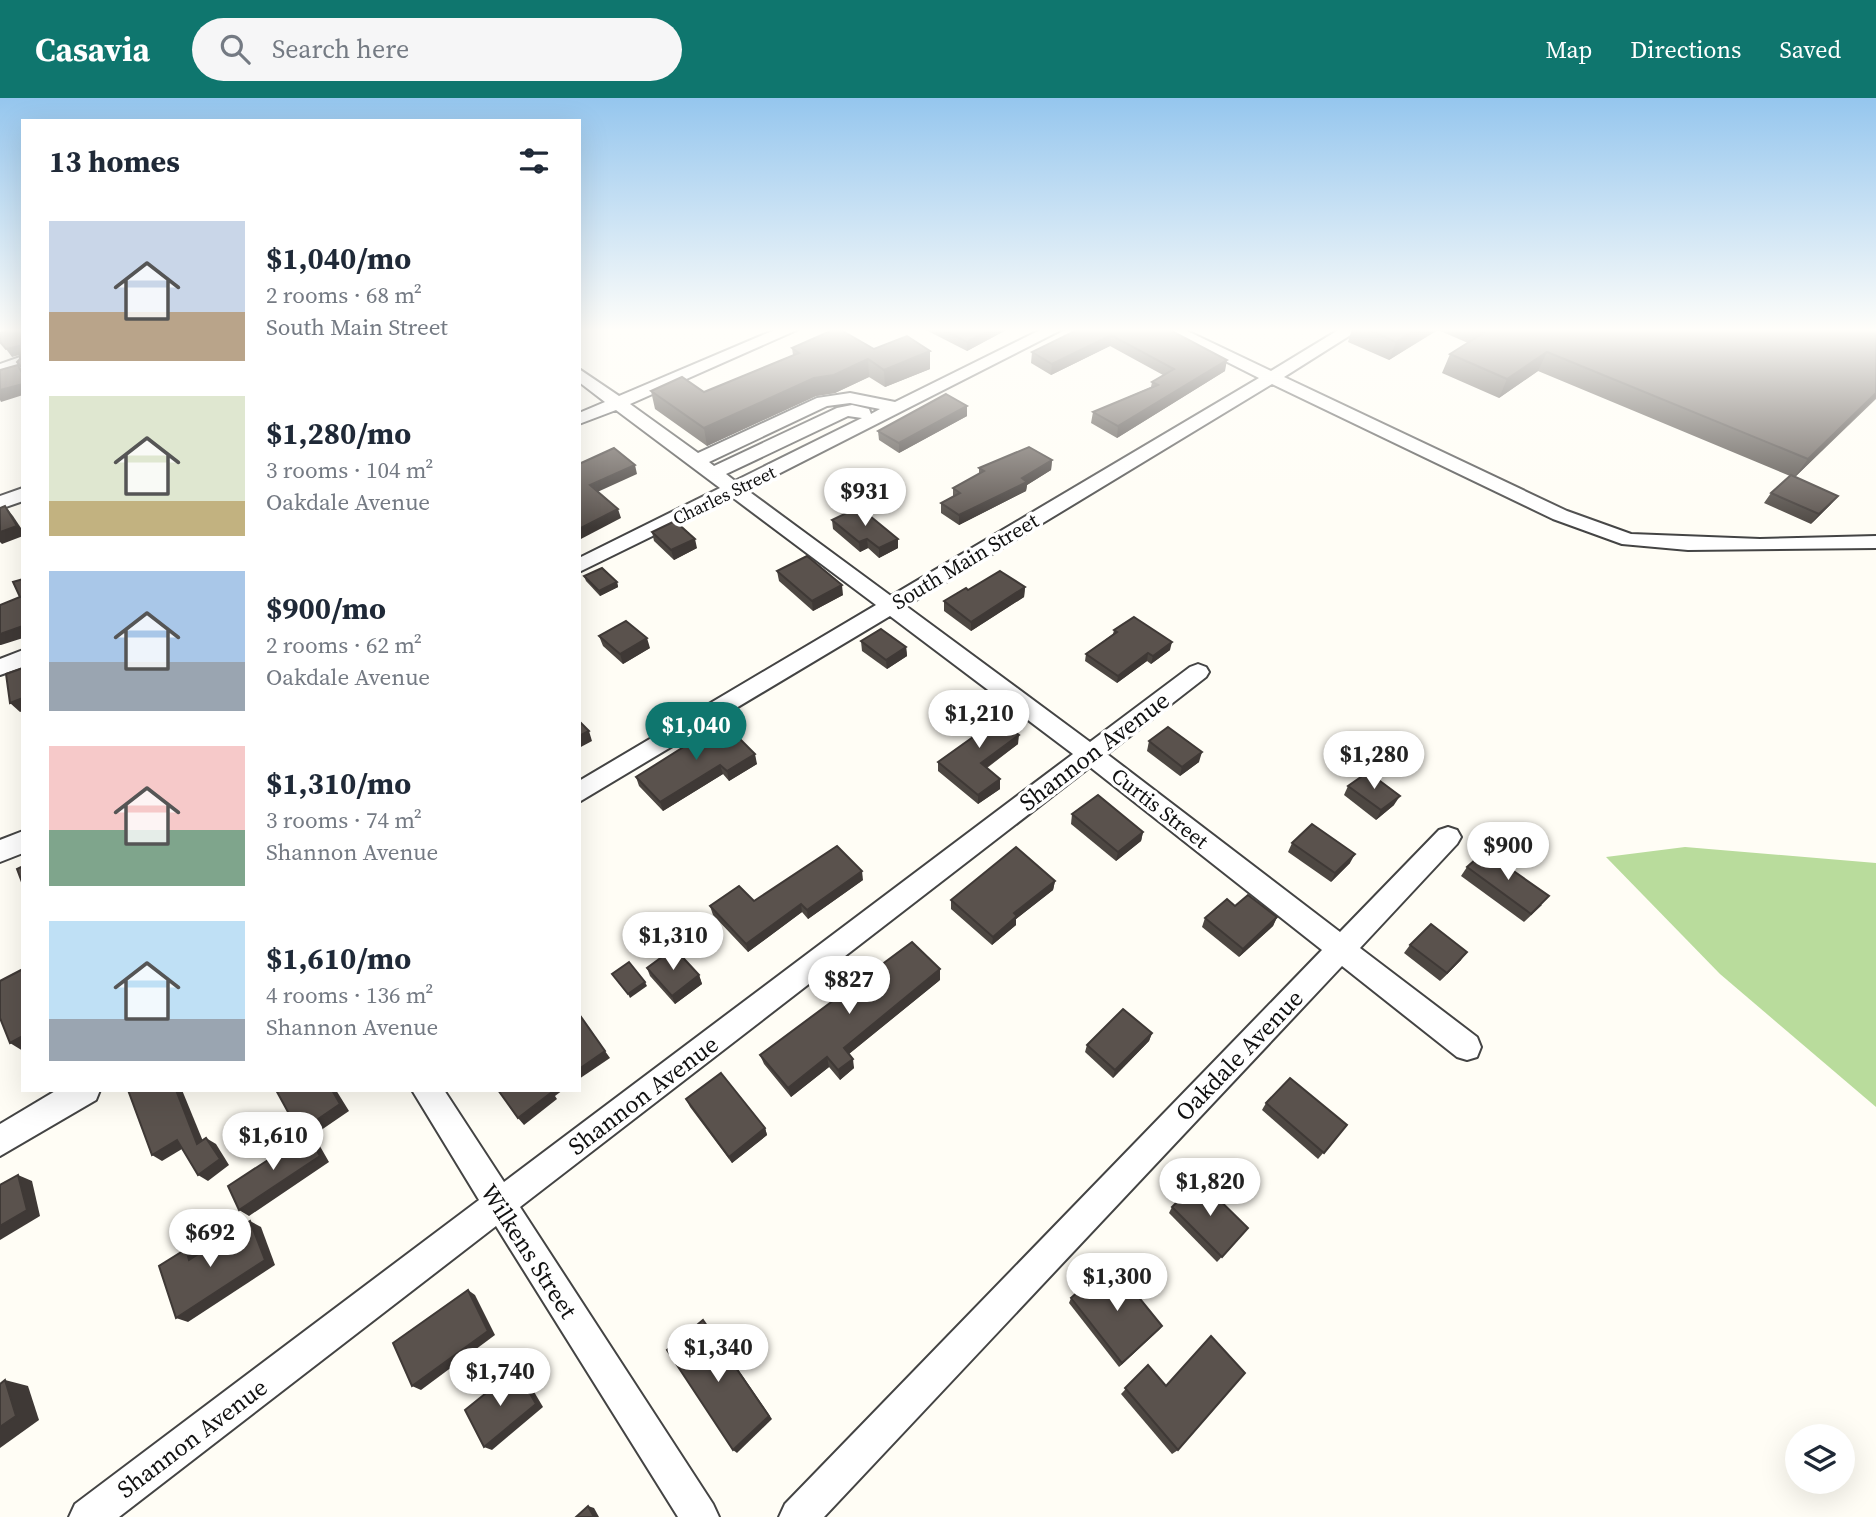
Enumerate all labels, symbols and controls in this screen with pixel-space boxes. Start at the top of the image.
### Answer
search box [192,18,682,81]
text: Casavia [35,27,150,72]
icon: search [216,30,254,68]
text: Search here [272,31,409,67]
text: Map [1545,33,1592,66]
text: Directions [1630,33,1741,66]
text: Saved [1779,33,1841,66]
text: 13 homes [49,141,180,182]
icon: filters [515,142,553,180]
text: $1,040/mo [266,238,411,279]
icon: home [105,249,189,333]
text: 2 rooms · 68 m² [266,279,422,311]
text: South Main Street [266,311,448,343]
text: $1,280/mo [266,413,411,454]
icon: home [105,424,189,508]
text: 3 rooms · 104 m² [266,454,433,486]
street label: Charles Street [668,459,780,531]
pin: $931 [824,468,906,528]
text: $931 [840,475,890,507]
text: Oakdale Avenue [266,486,430,518]
street label: South Main Street [886,506,1044,616]
text: $900/mo [266,588,386,629]
icon: home [105,599,189,683]
text: 2 rooms · 62 m² [266,629,422,661]
text: Oakdale Avenue [266,661,430,693]
street label: Shannon Avenue [1012,684,1176,818]
pin: $1,210 [922,690,1036,750]
text: $1,210 [944,697,1014,729]
pin: $1,040 [639,702,753,762]
text: $1,040 [661,709,731,741]
pin: $1,280 [1317,732,1431,791]
text: $1,280 [1339,738,1409,770]
street label: Curtis Street [1105,761,1215,855]
text: $1,310/mo [266,763,411,804]
icon: home [105,774,189,858]
text: 3 rooms · 74 m² [266,804,422,836]
pin: $900 [1467,822,1549,882]
text: $900 [1483,829,1533,861]
text: Shannon Avenue [266,836,438,868]
pin: $1,310 [616,912,730,972]
text: $1,310 [638,919,708,951]
text: $1,610/mo [266,938,411,979]
icon: home [105,949,189,1033]
pin: $827 [808,956,890,1016]
text: $827 [824,963,874,995]
text: 4 rooms · 136 m² [266,979,433,1011]
street label: Oakdale Avenue [1168,982,1310,1128]
text: Shannon Avenue [266,1011,438,1043]
street label: Shannon Avenue [561,1028,725,1162]
pin: $1,610 [216,1112,330,1172]
text: $1,610 [238,1119,308,1151]
pin: $1,820 [1153,1158,1267,1218]
text: $1,820 [1175,1165,1245,1197]
street label: Wilkens Street [473,1177,585,1325]
pin: $692 [169,1210,251,1269]
text: $692 [185,1216,235,1248]
pin: $1,300 [1060,1254,1174,1313]
text: $1,300 [1082,1260,1152,1292]
pin: $1,340 [661,1324,775,1384]
text: $1,340 [683,1331,753,1363]
pin: $1,740 [443,1348,557,1408]
text: $1,740 [465,1355,535,1387]
street label: Shannon Avenue [110,1371,274,1505]
map controls [1785,1424,1855,1494]
button: layers [1785,1424,1855,1494]

